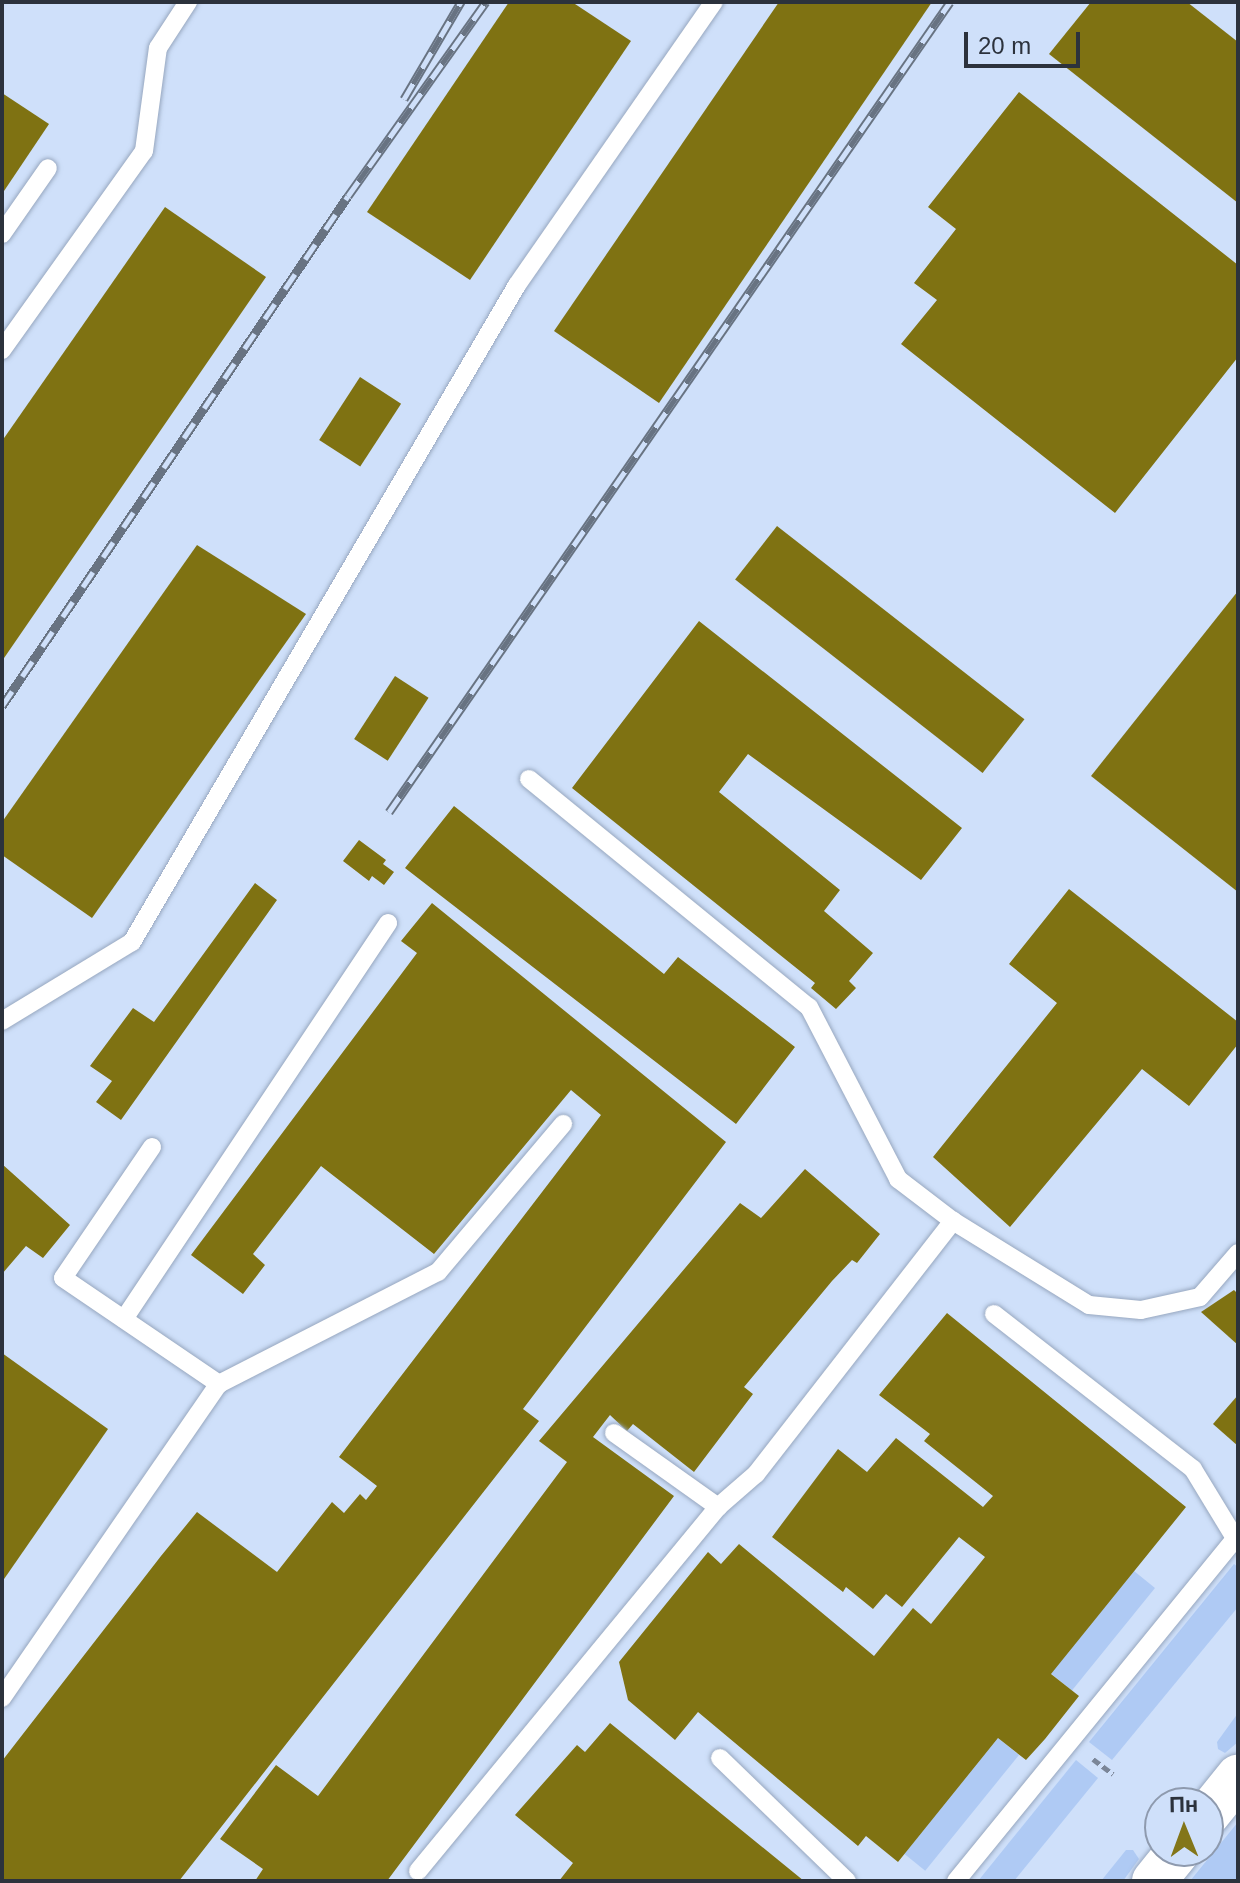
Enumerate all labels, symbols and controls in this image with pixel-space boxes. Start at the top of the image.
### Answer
scale bar [968,16,1084,66]
text: 20 m [978,32,1031,59]
north arrow [1144,1787,1224,1867]
text: Пн [1169,1792,1198,1817]

